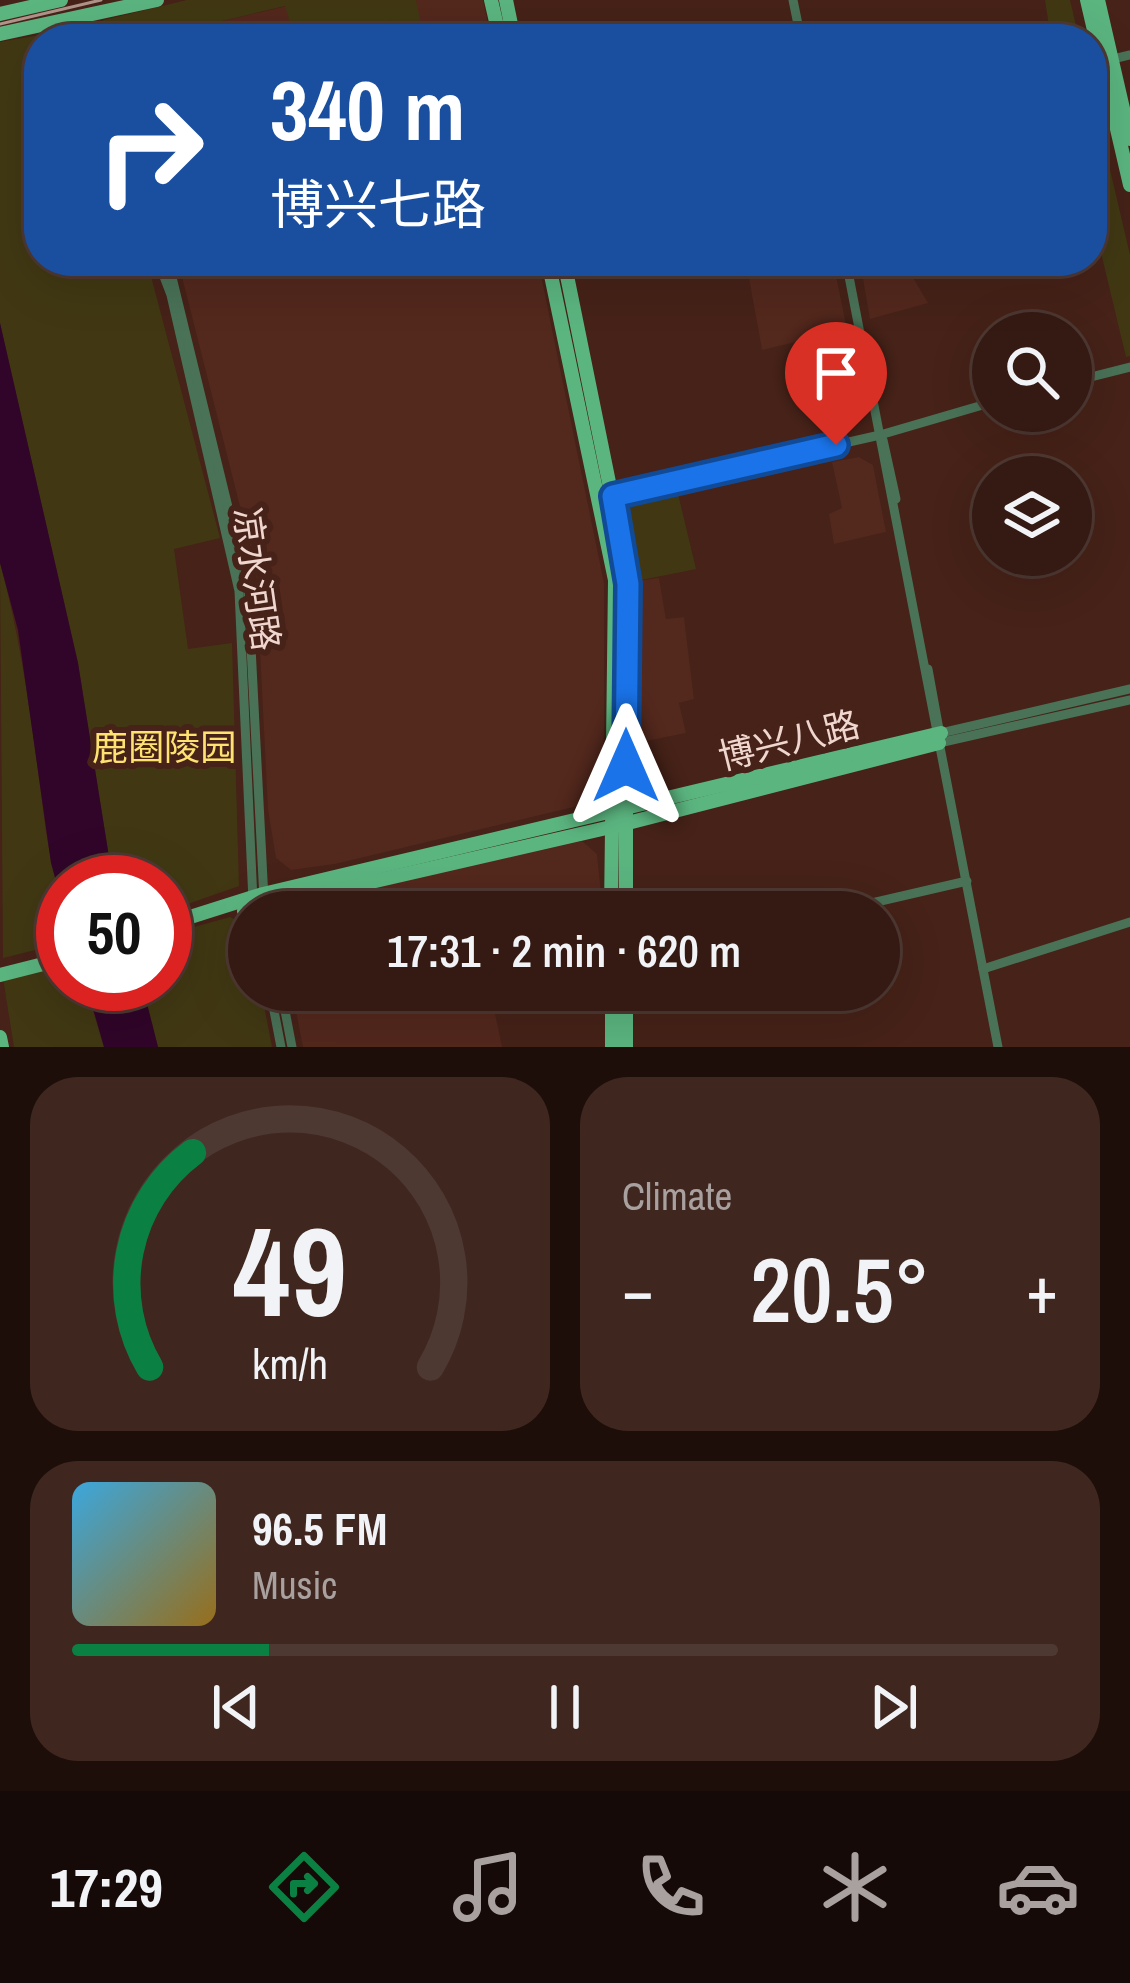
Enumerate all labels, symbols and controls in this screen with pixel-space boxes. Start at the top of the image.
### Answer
text: 340 m [270,53,465,166]
icon: right [72,72,228,228]
text: 博兴七路 [270,168,486,241]
map controls [972,312,1092,576]
button: search [972,312,1092,432]
pin [785,322,887,445]
icon: arrive [803,340,869,406]
button: layers [972,456,1092,576]
street label: 凉水河路 [223,504,291,654]
street label: 博兴八路 [713,699,865,781]
position arrow [563,703,689,829]
park label: 鹿圈陵园 [92,723,236,771]
speed limit sign: 50 [36,855,192,1011]
text: 17:31 · 2 min · 620 m [387,920,741,981]
text: Climate [622,1170,732,1222]
text: 49 [233,1187,347,1355]
text: 20.5° [750,1229,930,1350]
text: − [622,1245,654,1334]
text: + [1026,1245,1058,1334]
text: km/h [252,1335,328,1392]
text: 96.5 FM [252,1498,387,1559]
text: Music [252,1559,337,1611]
icon: previous [203,1674,269,1740]
icon: pause [532,1674,598,1740]
icon: next [861,1674,927,1740]
icon: directions [262,1845,346,1929]
icon: music [446,1845,530,1929]
icon: phone [629,1845,713,1929]
icon: climate [813,1845,897,1929]
icon: car [996,1845,1080,1929]
text: 17:29 [50,1851,163,1924]

